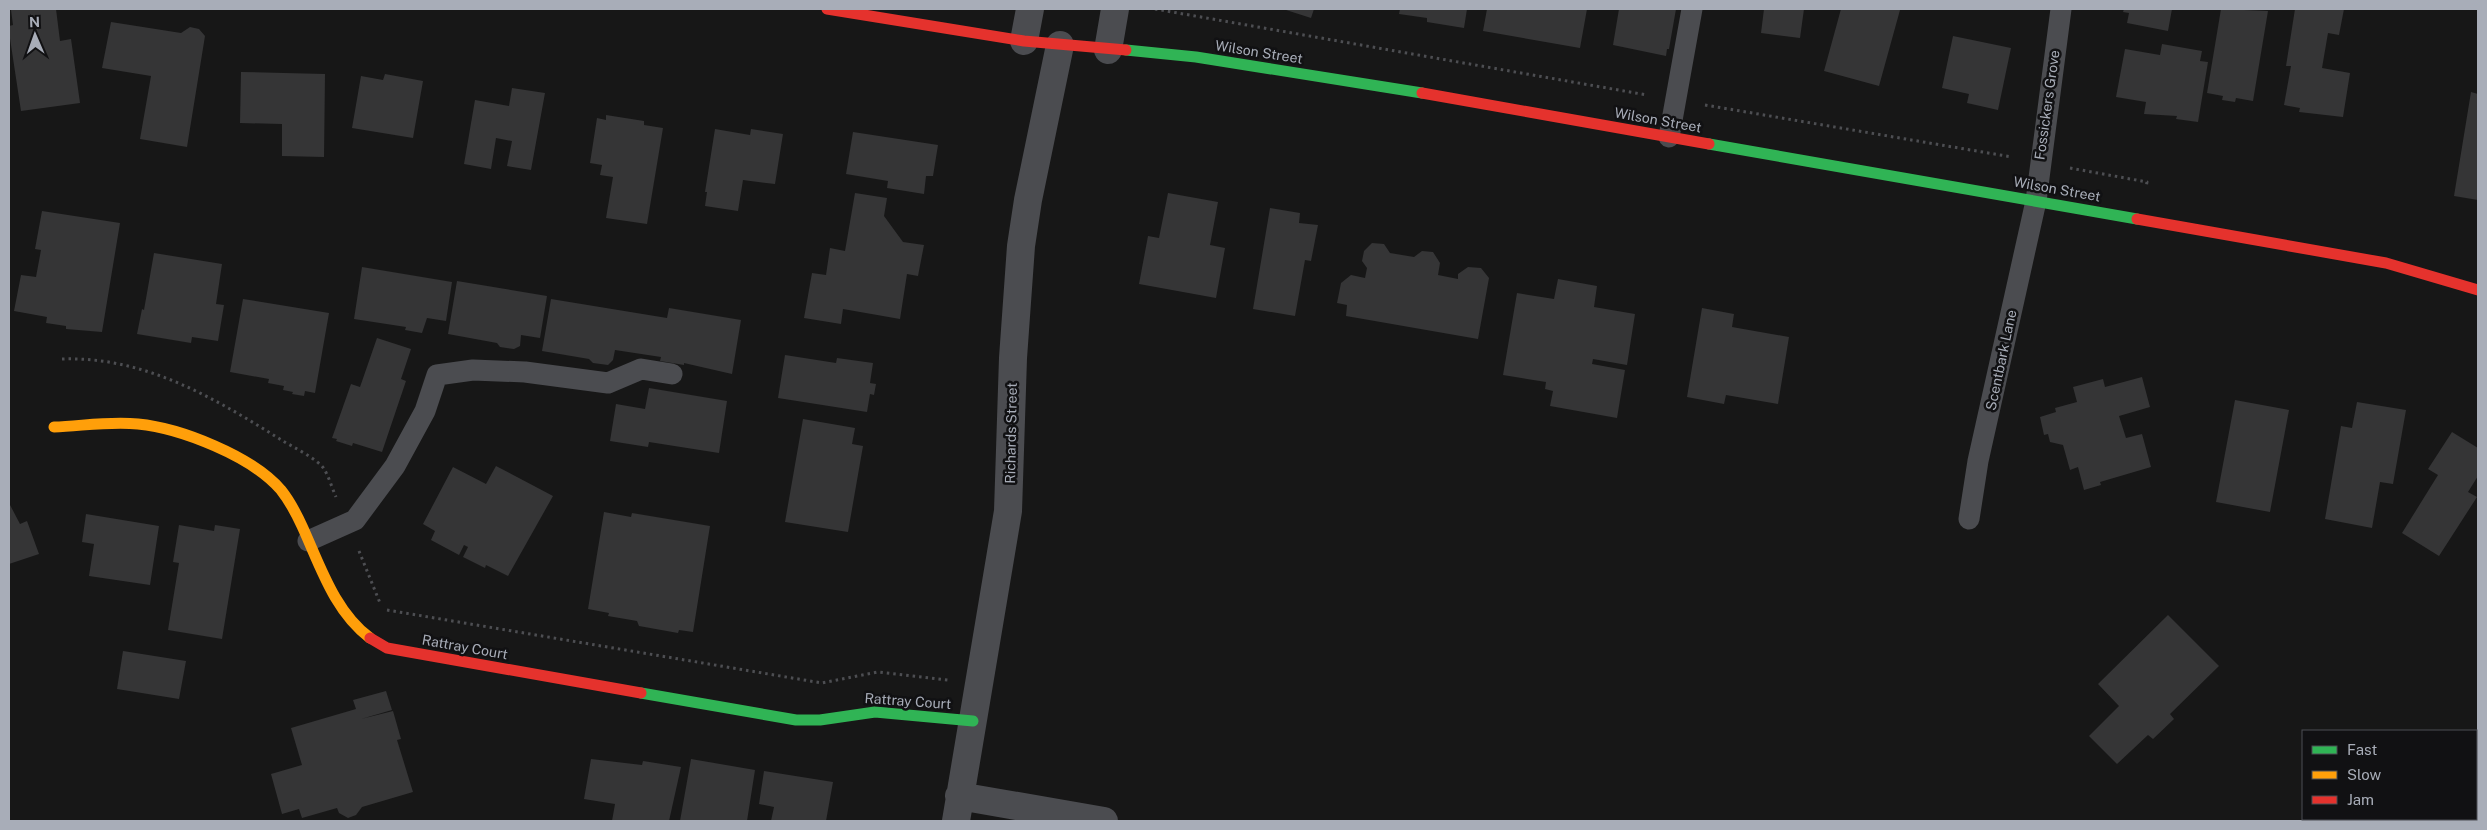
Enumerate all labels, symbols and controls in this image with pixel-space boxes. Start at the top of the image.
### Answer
north arrow [10,10,60,60]
text: N [29,14,40,30]
street label: Wilson Street [1214,37,1304,67]
street label: Fossickers Grove [2031,49,2063,161]
street label: Wilson Street [1613,104,1703,136]
street label: Wilson Street [2012,173,2102,205]
street label: Scentbark Lane [1983,308,2019,412]
street label: Richards Street [1002,382,1020,484]
street label: Rattray Court [421,632,509,662]
street label: Rattray Court [864,690,952,712]
legend [2302,730,2477,820]
text: Fast [2347,741,2377,758]
text: Slow [2347,766,2382,783]
text: Jam [2347,791,2374,808]

